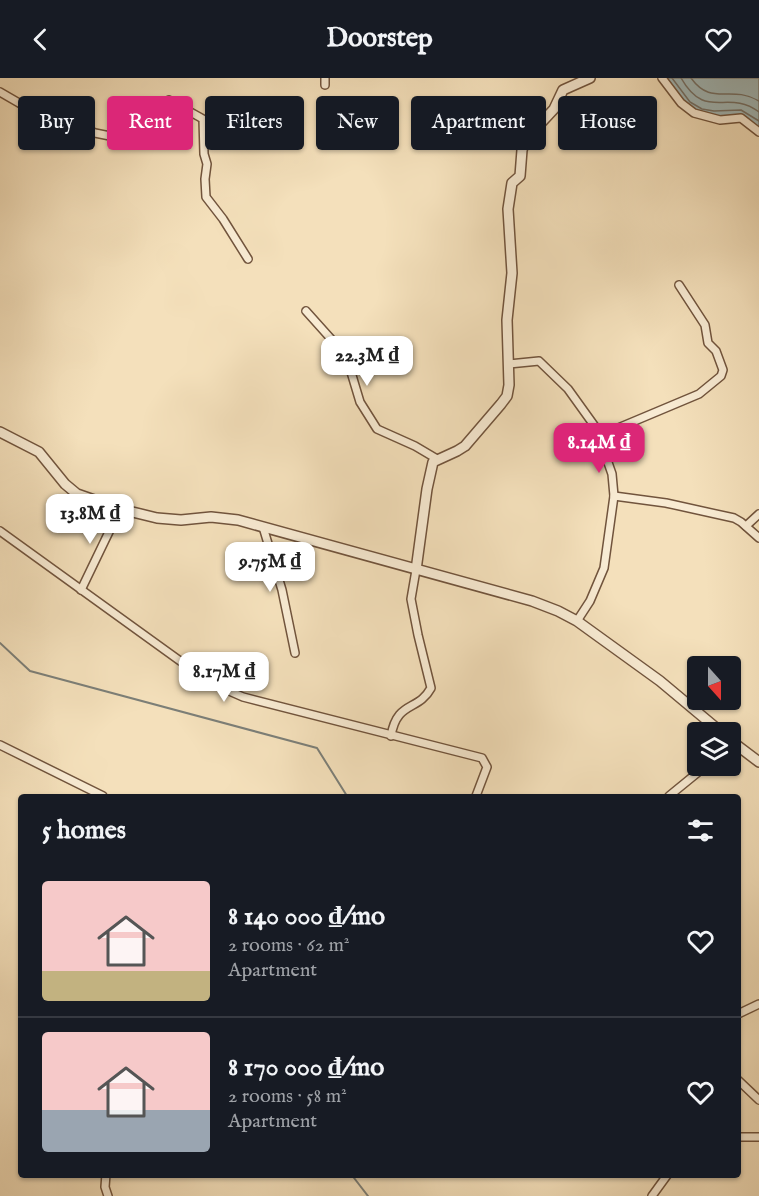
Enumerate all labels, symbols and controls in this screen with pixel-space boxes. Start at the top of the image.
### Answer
text: Doorstep [326,22,433,56]
icon: back [24,23,57,56]
icon: heart [702,23,735,56]
chip: Buy [18,96,95,150]
chip: Rent [107,96,193,150]
chip: Filters [205,96,304,150]
chip: New [316,96,399,150]
chip: Apartment [411,96,546,150]
chip: House [558,96,657,150]
pin: 22.3M ₫ [312,336,422,387]
text: 22.3M ₫ [335,343,399,368]
pin: 8.14M ₫ [544,423,654,474]
text: 8.14M ₫ [568,430,630,455]
pin: 13.8M ₫ [35,494,145,545]
text: 13.8M ₫ [60,501,120,526]
pin: 9.75M ₫ [215,542,325,593]
text: 9.75M ₫ [239,549,301,574]
pin: 8.17M ₫ [169,652,279,703]
north arrow [687,656,741,710]
map controls [687,656,741,776]
text: 8.17M ₫ [193,659,255,684]
button: layers [687,722,741,776]
text: 5 homes [42,814,126,847]
icon: filters [684,814,717,847]
text: 8 140 000 ₫/mo [228,900,385,933]
icon: home [90,905,162,977]
icon: heart [684,925,717,958]
text: 2 rooms · 62 m² [228,933,350,958]
text: Apartment [228,958,317,983]
text: 8 170 000 ₫/mo [228,1051,384,1084]
icon: home [90,1056,162,1128]
icon: heart [684,1076,717,1109]
text: 2 rooms · 58 m² [228,1084,347,1109]
text: Apartment [228,1109,317,1134]

